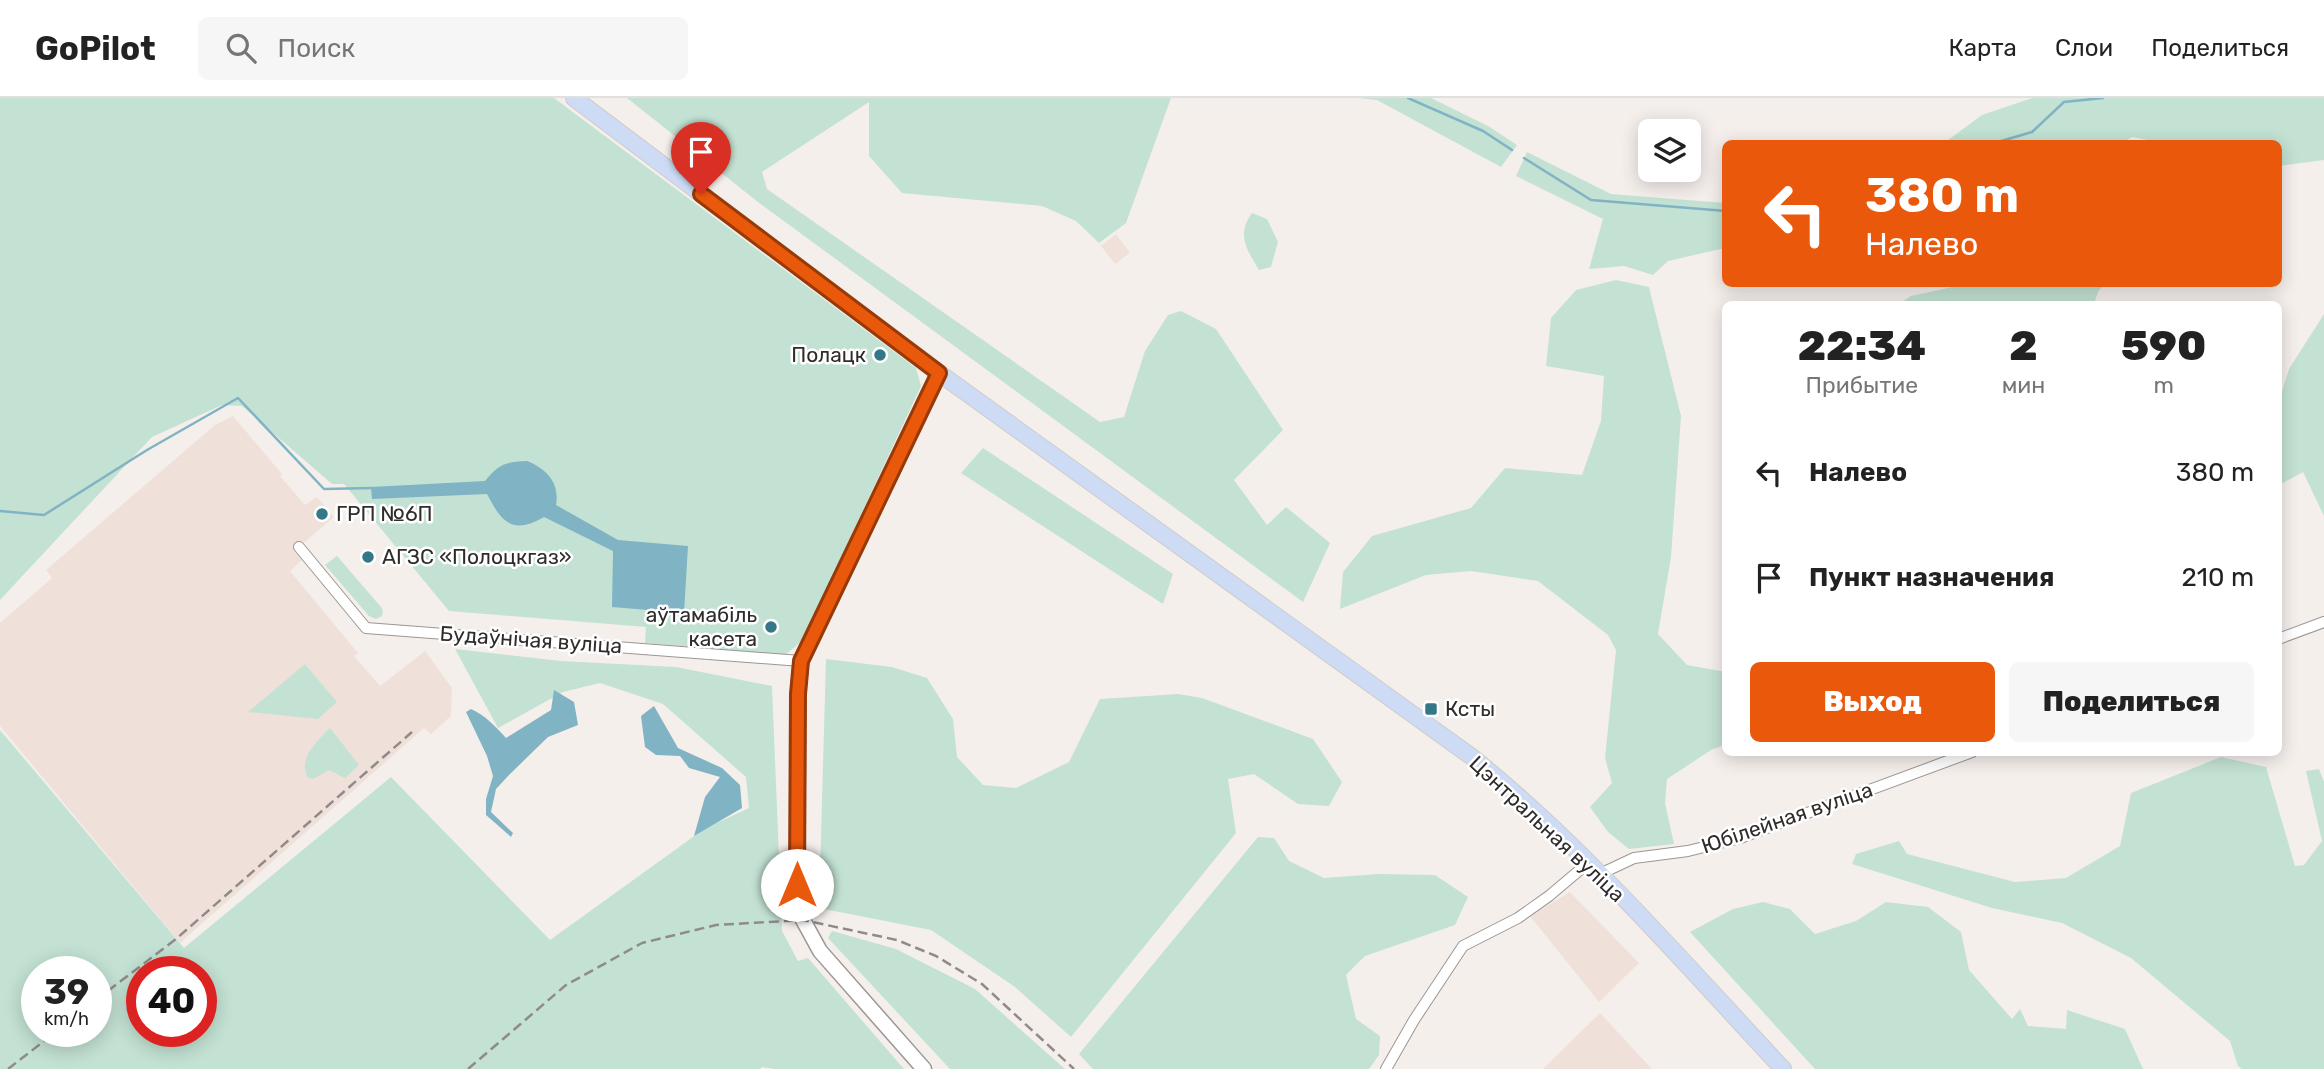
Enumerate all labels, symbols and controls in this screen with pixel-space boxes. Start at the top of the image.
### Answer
search box [198,17,688,80]
text: GoPilot [35,29,156,68]
icon: search [222,29,260,67]
text: Поиск [278,33,355,64]
text: Карта [1948,34,2017,62]
text: Слои [2055,34,2113,62]
text: Поделиться [2151,34,2289,62]
map controls [1638,119,1701,182]
button: layers [1638,119,1701,182]
pin [671,122,731,194]
icon: arrive [682,133,720,171]
text: 380 m [1865,166,2019,224]
icon: left [1750,168,1841,259]
text: Налево [1865,225,1978,263]
text: 22:34 [1798,321,1926,371]
text: 2 [2009,321,2038,371]
text: 590 [2121,321,2206,371]
place label: Полацк [791,342,866,367]
marker: Полацк [872,347,888,363]
text: Прибытие [1806,371,1918,399]
text: мин [2002,371,2045,399]
text: m [2153,371,2174,399]
icon: left [1750,454,1788,492]
text: Налево [1809,457,1907,488]
text: 380 m [2176,457,2254,488]
place label: ГРП №6П [336,501,433,526]
marker: ГРП №6П [314,506,330,522]
place label: АГЗС «Полоцкгаз» [382,544,571,569]
marker: АГЗС «Полоцкгаз» [360,549,376,565]
icon: arrive [1750,559,1788,597]
text: Пункт назначения [1809,562,2054,593]
text: 210 m [2182,562,2254,593]
place label: аўтамабіль касета [646,602,757,651]
marker: аўтамабіль касета [763,619,779,635]
street label: Будаўнічая вуліца [439,621,623,658]
button: Выход [1750,662,1995,742]
button: Поделиться [2009,662,2254,742]
place label: Ксты [1445,696,1495,721]
marker: Ксты [1423,701,1439,717]
street label: Цэнтральная вуліца [1465,750,1630,907]
street label: Юбілейная вуліца [1698,776,1876,859]
position arrow [760,848,834,922]
speed limit sign: 40 [126,956,217,1047]
text: 39 [44,971,89,1013]
text: km/h [44,1008,89,1030]

